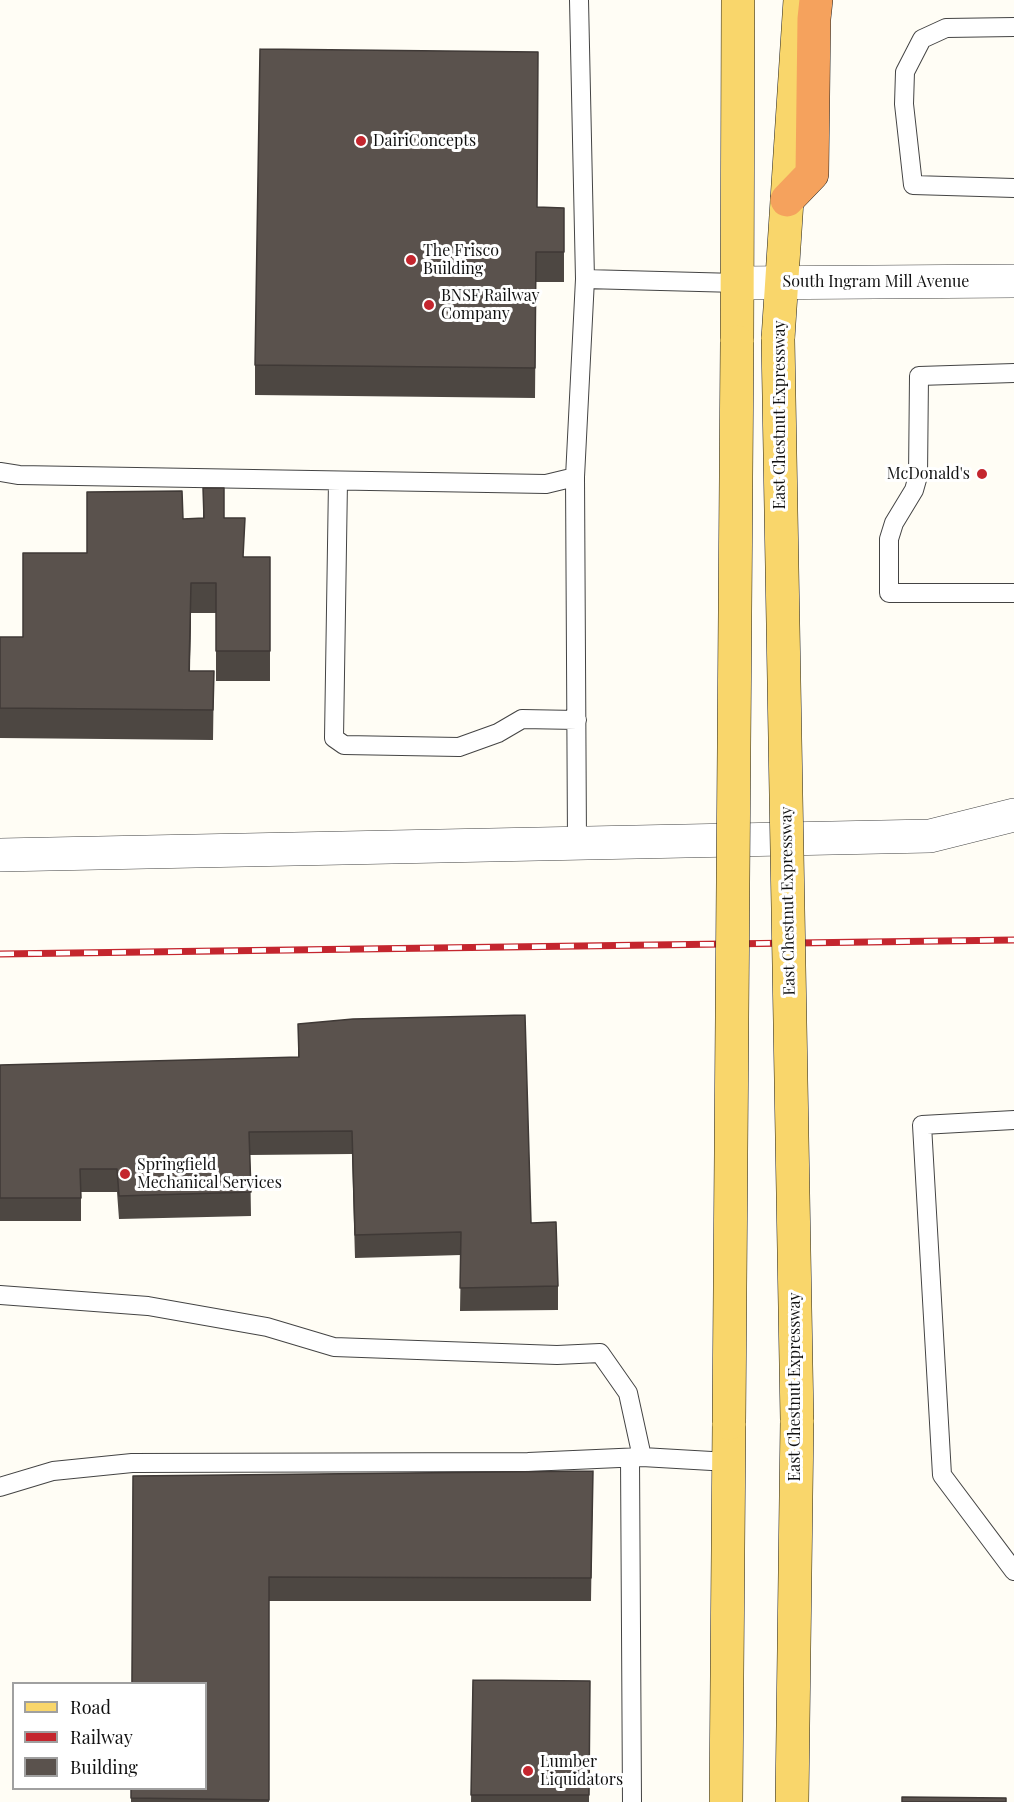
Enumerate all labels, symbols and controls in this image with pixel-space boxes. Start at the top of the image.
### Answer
place label: DairiConcepts [373,131,476,151]
marker: DairiConcepts [354,134,368,148]
place label: The Frisco Building [423,241,499,279]
marker: The Frisco Building [404,253,418,267]
street label: South Ingram Mill Avenue [783,272,969,292]
place label: BNSF Railway Company [441,286,540,324]
marker: BNSF Railway Company [422,298,436,312]
street label: East Chestnut Expressway [770,320,790,510]
place label: McDonald's [887,464,970,484]
marker: McDonald's [975,467,989,481]
street label: East Chestnut Expressway [777,806,799,996]
place label: Springfield Mechanical Services [137,1155,282,1193]
marker: Springfield Mechanical Services [118,1167,132,1181]
street label: East Chestnut Expressway [785,1292,805,1482]
legend [12,1682,207,1790]
text: Road [70,1695,111,1719]
text: Railway [70,1725,133,1749]
place label: Lumber Liquidators [540,1752,623,1790]
text: Building [70,1755,138,1779]
marker: Lumber Liquidators [521,1764,535,1778]

